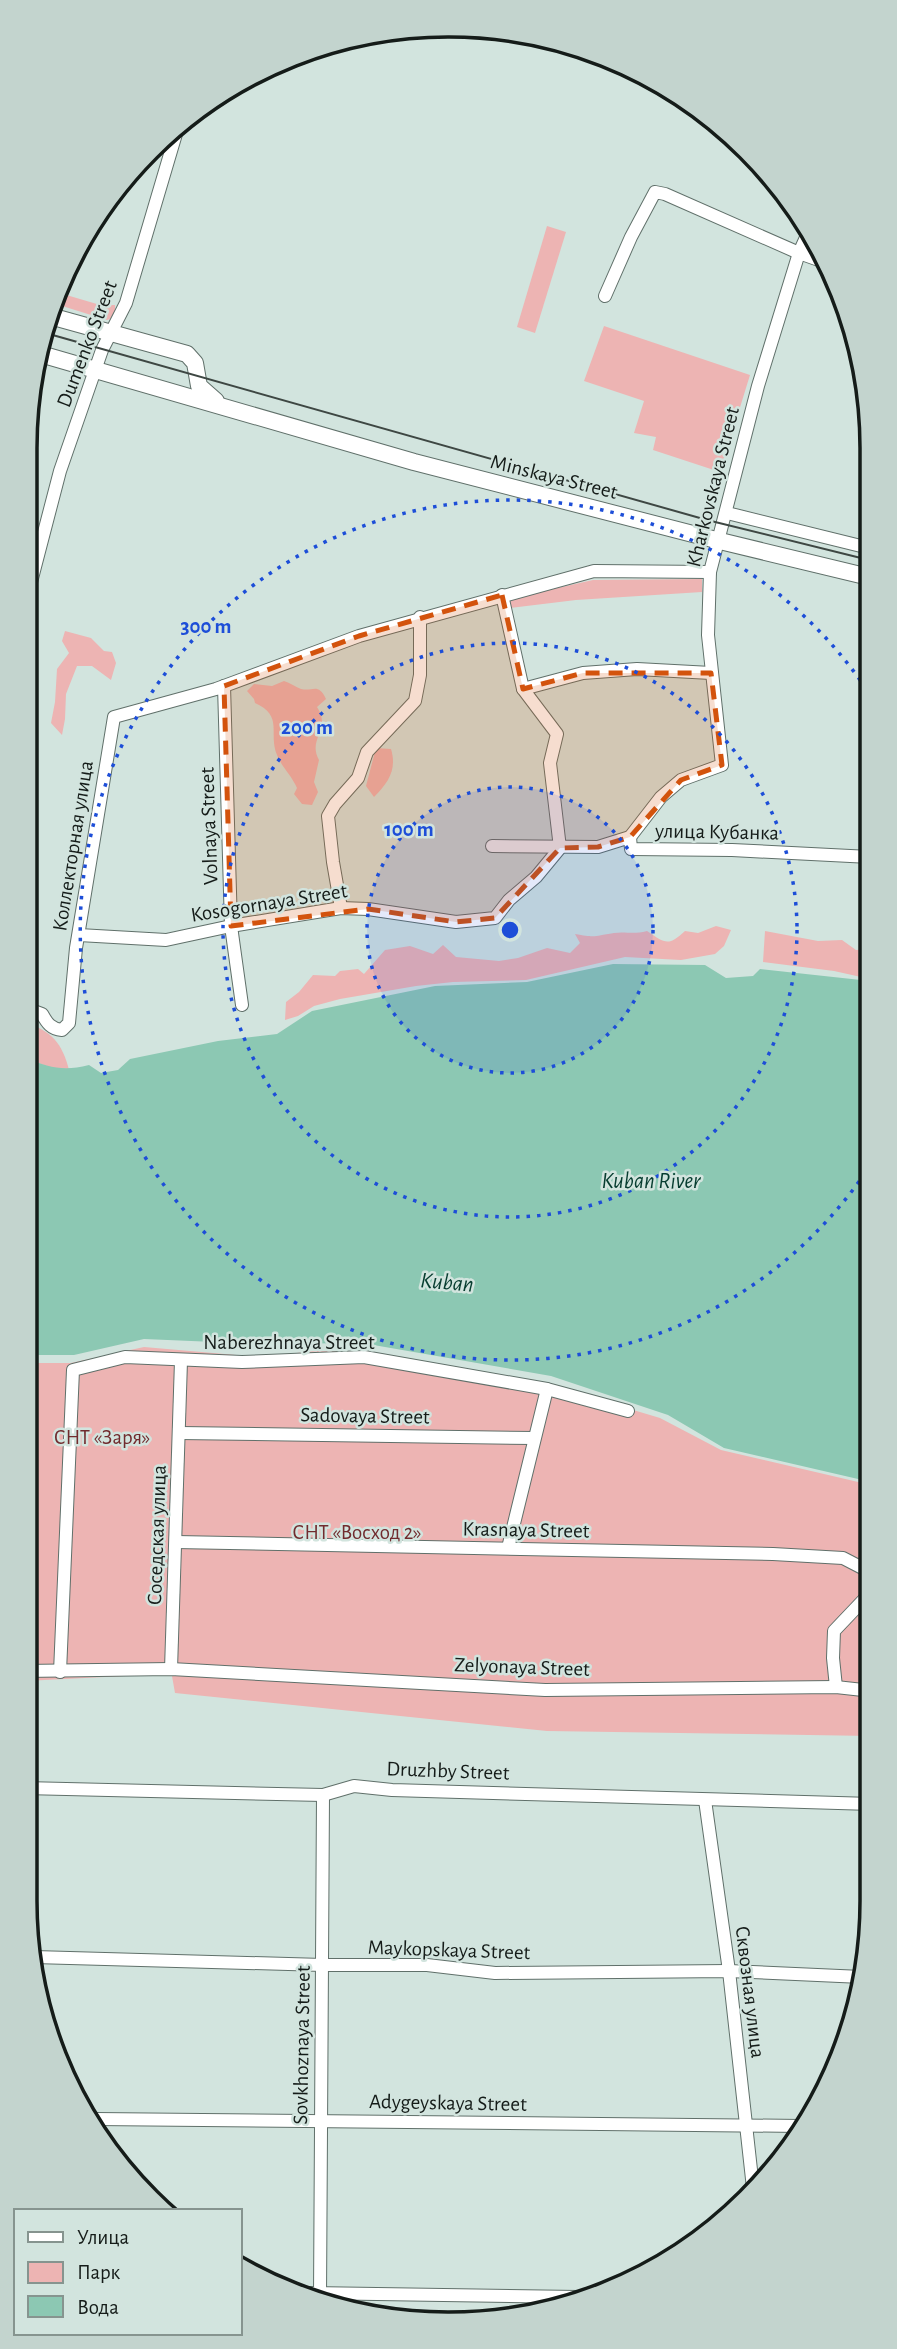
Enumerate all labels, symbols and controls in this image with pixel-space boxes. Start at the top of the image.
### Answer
street label: Dumenko Street [53,277,121,410]
street label: Kharkovskaya Street [683,404,743,569]
street label: Minskaya Street [488,451,620,503]
text: 300 m [180,616,232,637]
text: 200 m [281,717,333,738]
street label: Коллекторная улица [49,759,97,933]
street label: Volnaya Street [196,766,222,885]
text: 100 m [384,819,434,840]
street label: улица Кубанка [654,820,779,844]
street label: Kosogornaya Street [189,880,349,926]
centre of rings [498,918,522,942]
water label: Kuban River [601,1170,701,1193]
water label: Kuban [419,1269,475,1297]
street label: Naberezhnaya Street [203,1332,375,1353]
street label: Sadovaya Street [300,1404,430,1428]
park label: СНТ «Заря» [54,1427,150,1448]
street label: Соседская улица [144,1464,170,1606]
street label: Krasnaya Street [462,1518,590,1542]
park label: СНТ «Восход 2» [292,1522,422,1543]
street label: Zelyonaya Street [454,1654,590,1680]
street label: Druzhby Street [386,1758,510,1784]
street label: Сквозная улица [731,1925,769,2060]
street label: Maykopskaya Street [367,1937,531,1963]
street label: Sovkhoznaya Street [290,1965,314,2125]
street label: Adygeyskaya Street [369,2091,527,2115]
legend [14,2209,242,2335]
text: Улица [77,2227,130,2248]
text: Парк [77,2262,121,2283]
text: Вода [77,2297,119,2318]

